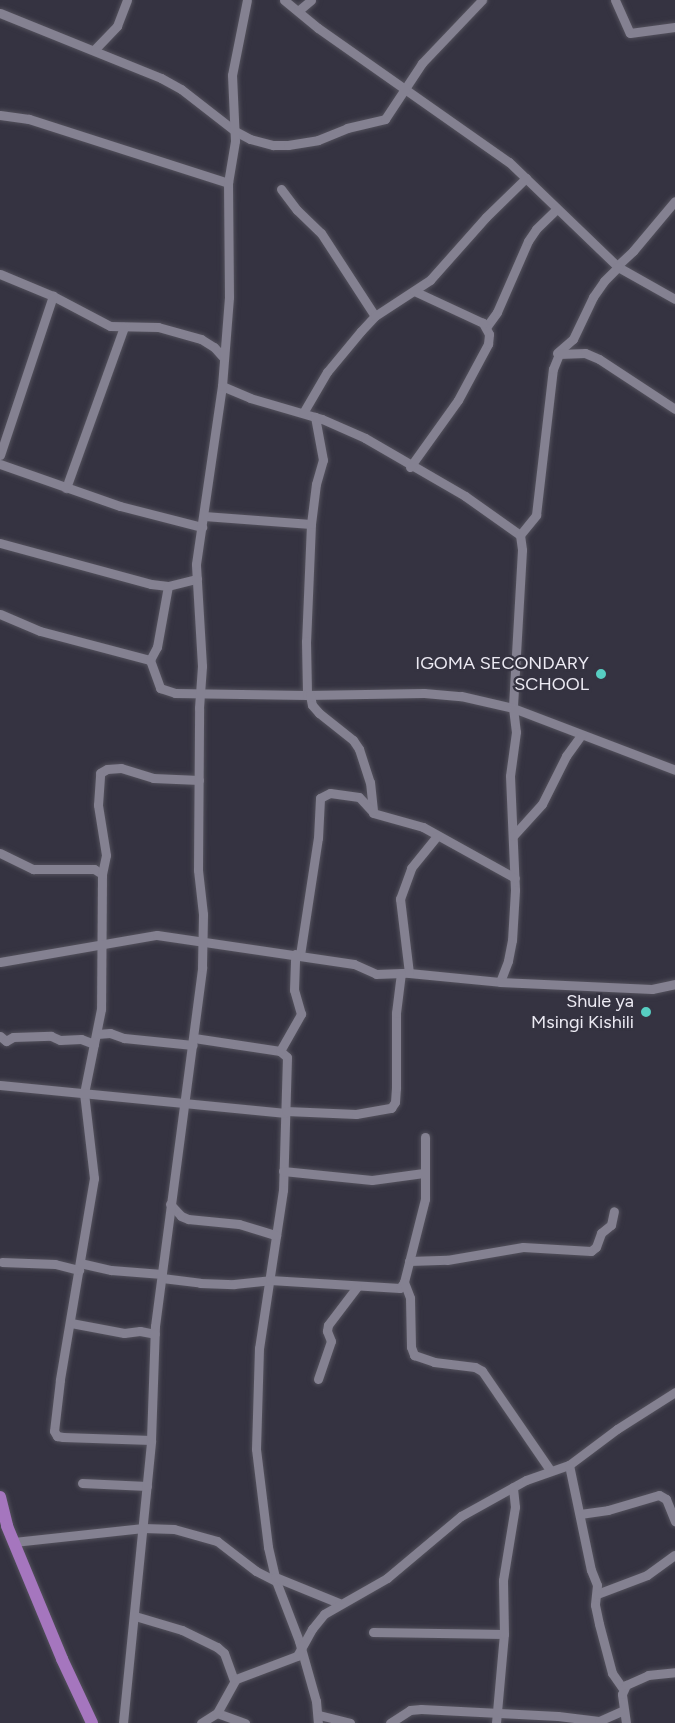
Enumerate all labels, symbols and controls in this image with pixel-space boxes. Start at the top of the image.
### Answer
place label: IGOMA SECONDARY SCHOOL [415,653,589,696]
marker: IGOMA SECONDARY SCHOOL [594,667,608,681]
place label: Shule ya Msingi Kishili [531,991,634,1034]
marker: Shule ya Msingi Kishili [639,1005,653,1019]

